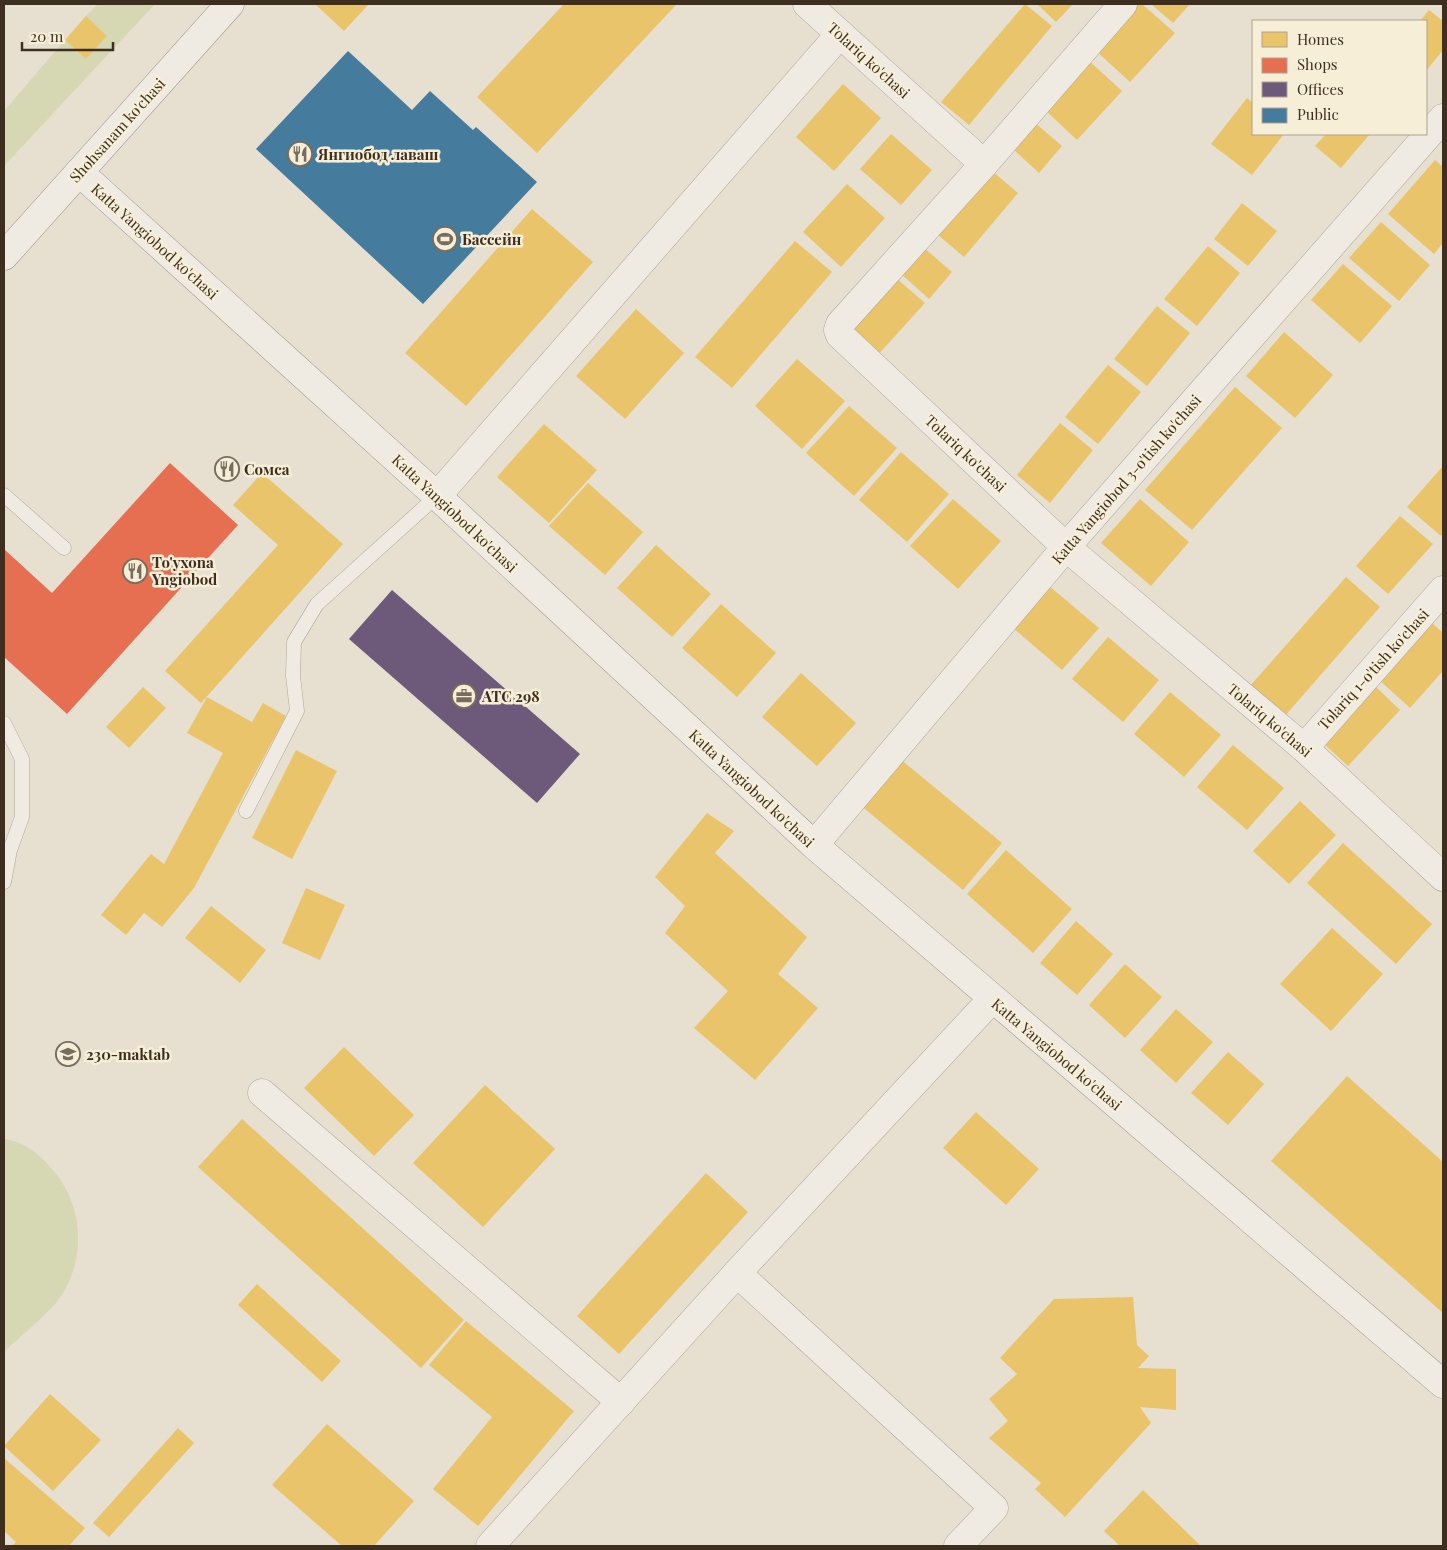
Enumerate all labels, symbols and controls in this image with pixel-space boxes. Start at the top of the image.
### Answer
street label: Tolariq ko'chasi [824,18,915,103]
scale bar [22,20,114,52]
legend [1252,20,1427,135]
text: 20 m [30,26,64,46]
text: Homes [1297,29,1344,49]
text: Shops [1297,54,1338,74]
street label: Shohsanam ko'chasi [65,73,170,187]
text: Offices [1297,79,1344,99]
text: Public [1297,104,1339,124]
restaurant icon: Янгиобод лаваш [287,141,313,167]
place label: Янгиобод лаваш [317,144,438,164]
street label: Katta Yangiobod ko'chasi [87,179,223,304]
sports icon: Бассейн [432,226,458,252]
place label: Бассейн [462,229,522,249]
street label: Katta Yangiobod 3-o'tish ko'chasi [1047,390,1206,568]
street label: Tolariq ko'chasi [921,410,1011,496]
street label: Katta Yangiobod ko'chasi [388,450,522,577]
restaurant icon: Сомса [214,456,240,482]
place label: Сомса [244,459,290,479]
place label: To'yxona Yngiobod [151,552,217,589]
restaurant icon: To'yxona Yngiobod [122,558,148,584]
street label: Tolariq 1-o'tish ko'chasi [1313,604,1433,734]
street label: Tolariq ko'chasi [1224,679,1317,762]
office icon: АТС 298 [451,683,477,709]
place label: АТС 298 [481,686,540,706]
street label: Katta Yangiobod ko'chasi [685,725,819,852]
street label: Katta Yangiobod ko'chasi [988,994,1127,1115]
school or university icon: 230-maktab [55,1041,81,1067]
place label: 230-maktab [86,1044,170,1064]

